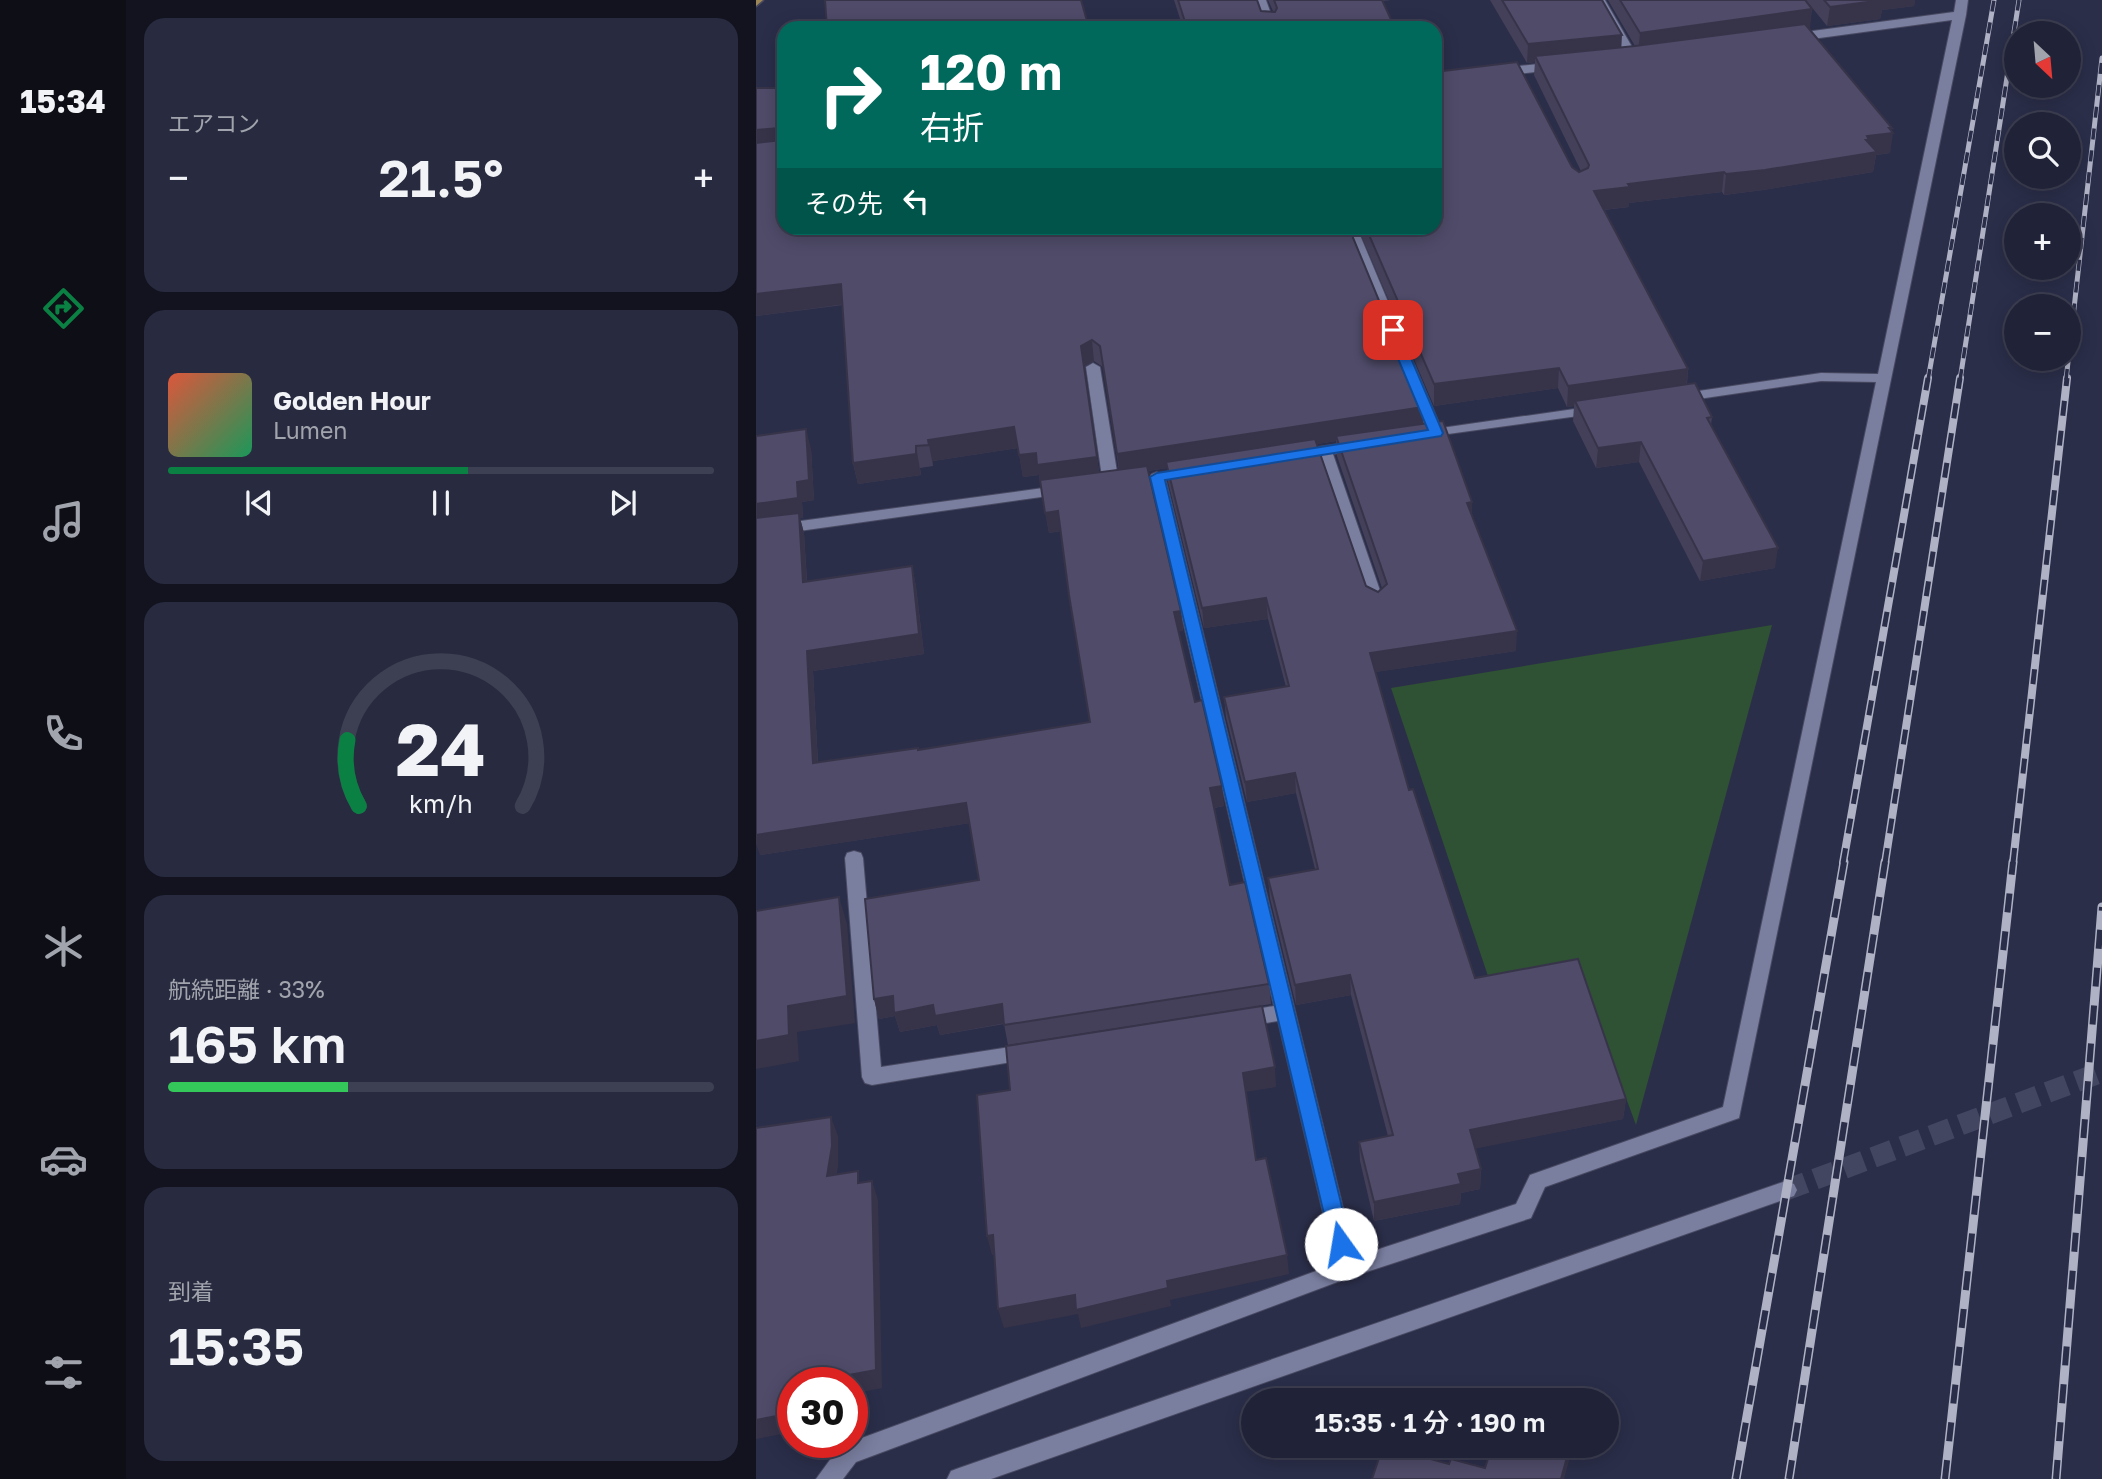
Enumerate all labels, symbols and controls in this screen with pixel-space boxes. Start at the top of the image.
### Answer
north arrow [2004,21,2081,98]
map controls [2004,21,2081,371]
text: 120 m [920,42,1062,101]
icon: right [805,49,896,140]
text: 15:34 [20,82,106,120]
text: 右折 [920,108,984,146]
text: エアコン [168,109,260,137]
button: search [2004,112,2081,189]
text: 21.5° [379,146,503,208]
text: − [168,155,189,200]
text: + [693,155,714,200]
icon: left [897,182,935,220]
text: その先 [805,188,883,219]
button: + [2004,203,2081,280]
icon: directions [39,284,88,333]
button: − [2004,294,2081,371]
pin [1363,300,1423,360]
icon: arrive [1374,311,1412,349]
text: Golden Hour [273,385,431,416]
text: Lumen [273,416,347,444]
icon: previous [240,484,278,522]
icon: pause [422,484,460,522]
icon: next [604,484,642,522]
icon: music [39,497,88,546]
text: 24 [396,705,486,792]
icon: phone [39,709,88,758]
text: km/h [409,787,473,818]
icon: climate [39,922,88,971]
text: 航続距離 · 33% [168,975,325,1003]
text: 165 km [168,1012,346,1074]
icon: car [39,1135,88,1184]
position arrow [1304,1207,1378,1281]
text: 到着 [168,1277,214,1305]
text: 15:35 [168,1314,304,1376]
icon: filters [39,1348,88,1397]
speed limit sign: 30 [777,1367,868,1458]
text: 15:35 · 1 分 · 190 m [1315,1407,1545,1438]

